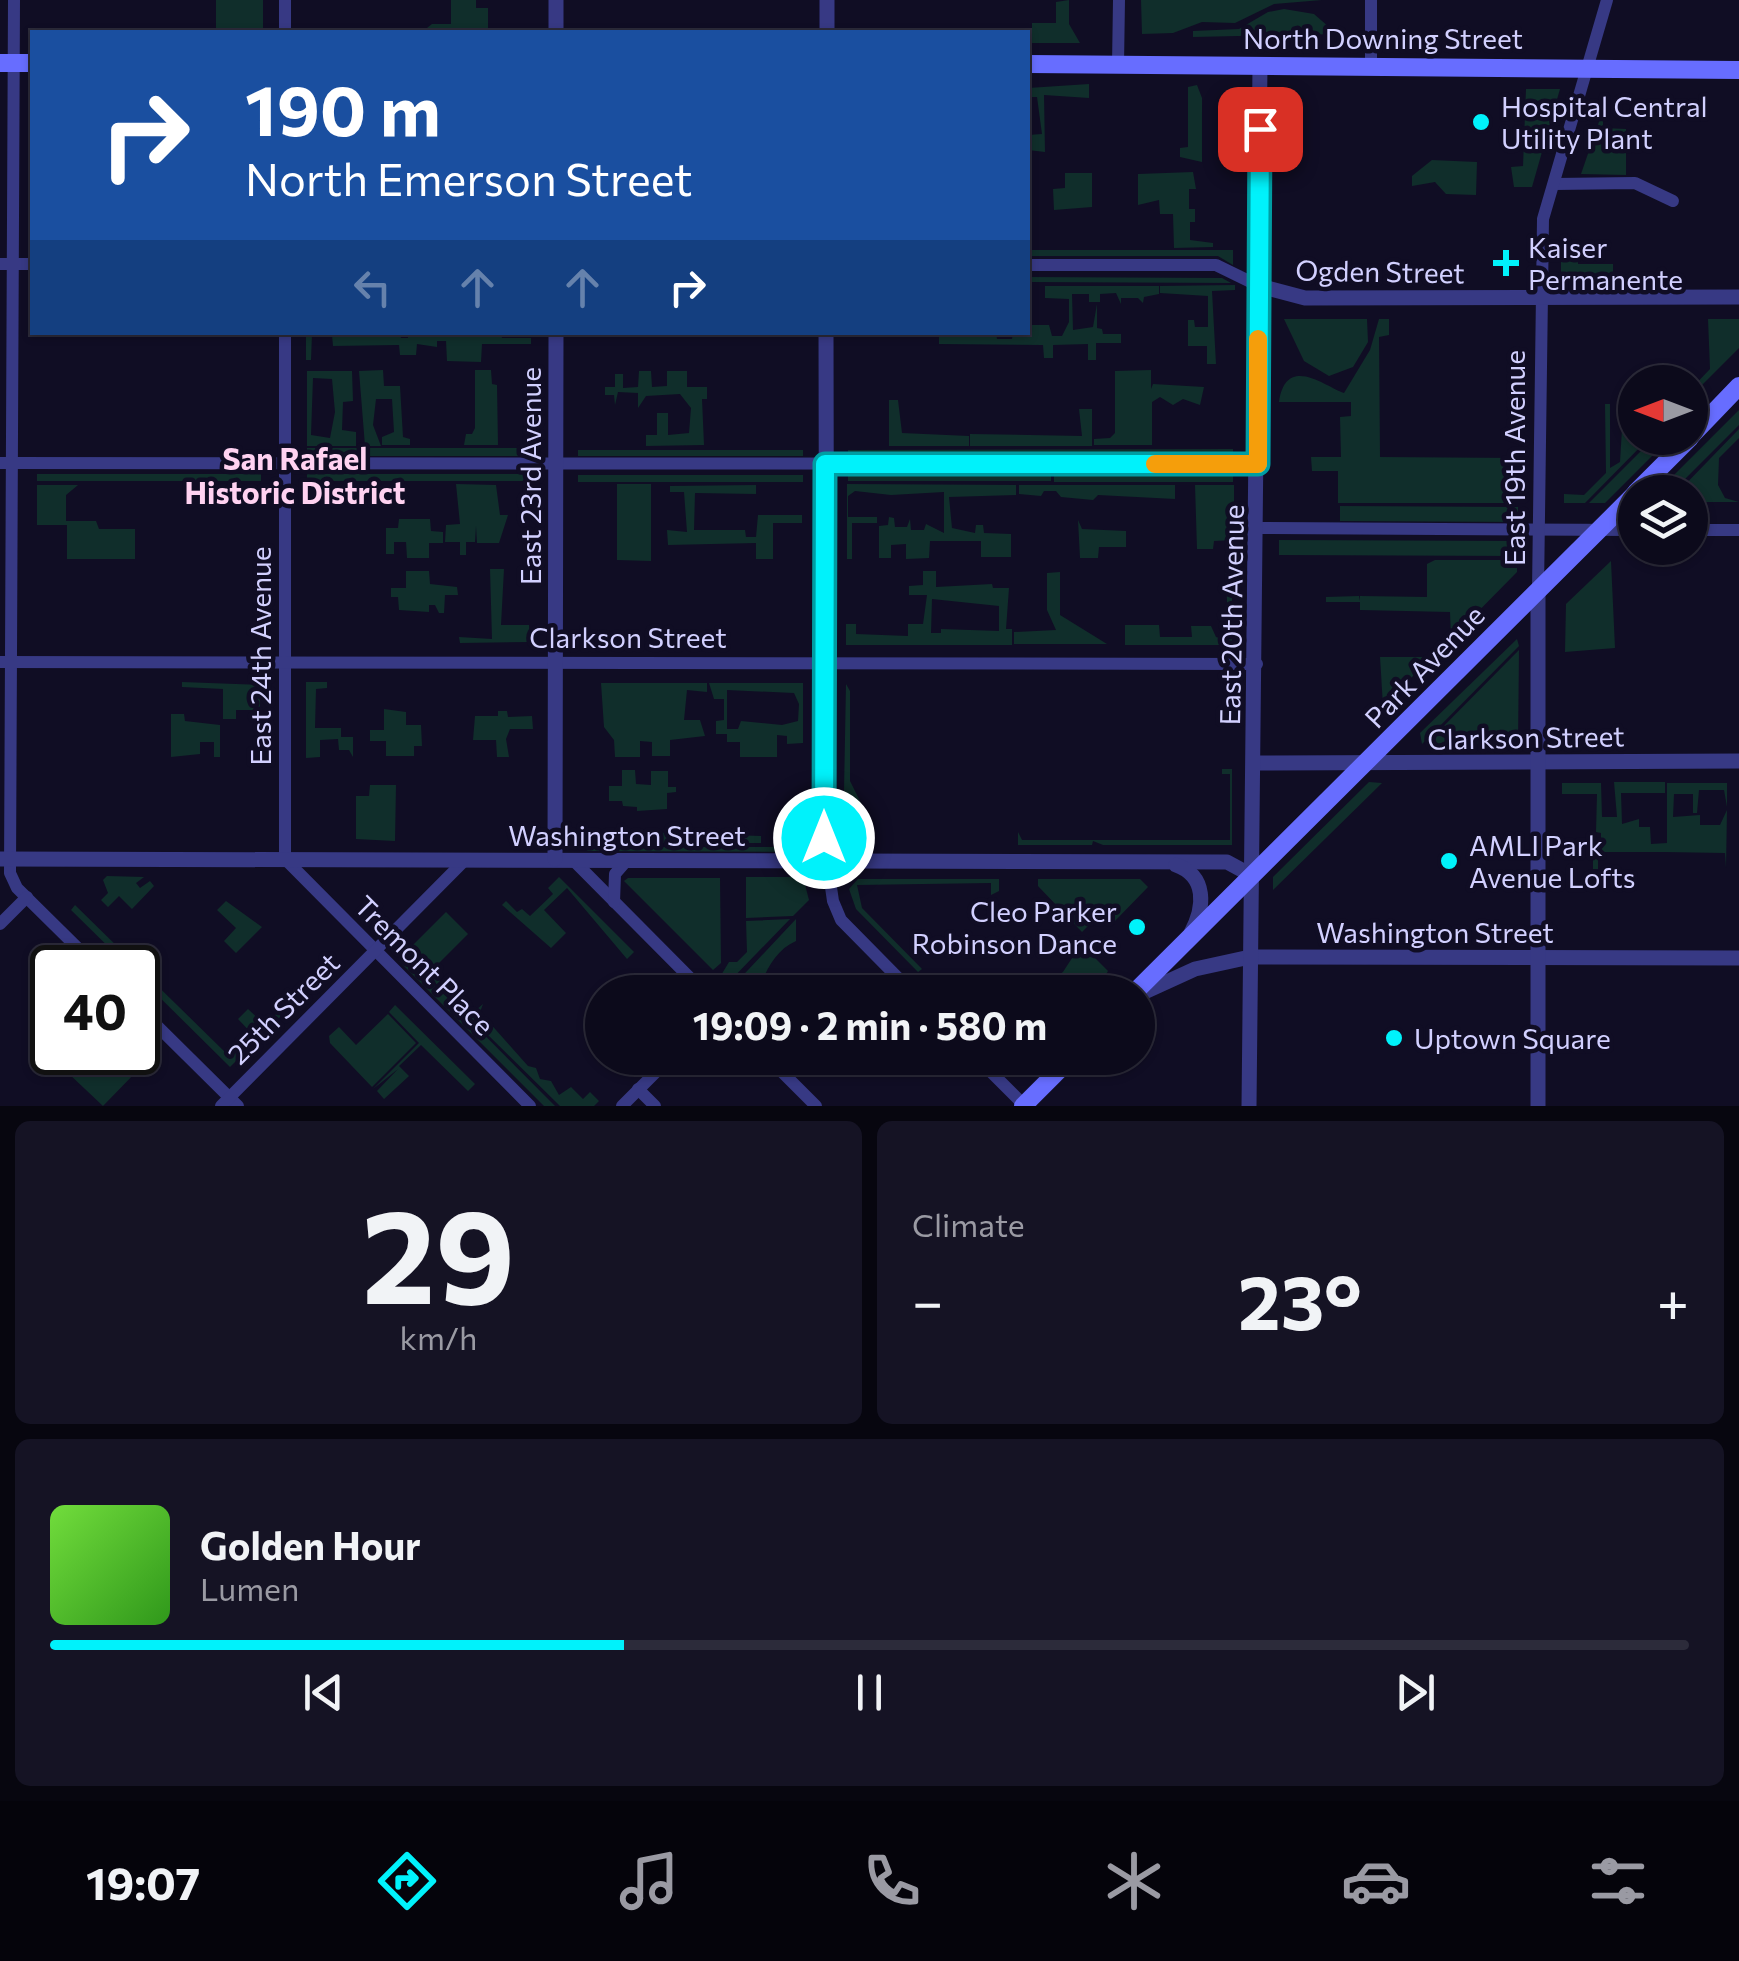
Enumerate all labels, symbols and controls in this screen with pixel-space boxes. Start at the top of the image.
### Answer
street label: North Downing Street [1243,21,1523,55]
text: 190 m [245,65,441,150]
icon: right [80,70,210,200]
pin [1218,87,1303,172]
place label: Hospital Central Utility Plant [1501,89,1708,155]
icon: arrive [1233,102,1288,157]
marker: Hospital Central Utility Plant [1470,111,1492,133]
text: North Emerson Street [245,150,693,205]
place label: Kaiser Permanente [1528,230,1683,296]
marker: Kaiser Permanente [1493,250,1519,276]
street label: Ogden Street [1295,253,1465,289]
icon: left [345,260,400,315]
icon: ahead [450,260,505,315]
icon: ahead [555,260,610,315]
icon: right [660,260,715,315]
street label: East 19th Avenue [1497,350,1531,566]
north arrow [1618,365,1708,455]
map controls [1618,365,1708,565]
street label: East 23rd Avenue [513,367,547,585]
district label: San Rafael Historic District [185,439,405,510]
button: layers [1618,475,1708,565]
street label: East 20th Avenue [1212,504,1250,726]
street label: East 24th Avenue [243,547,277,765]
street label: Park Avenue [1357,598,1491,734]
street label: Clarkson Street [529,620,727,654]
street label: Clarkson Street [1427,718,1625,756]
position arrow [772,786,876,890]
street label: Washington Street [508,818,746,852]
place label: AMLI Park Avenue Lofts [1469,828,1636,894]
marker: AMLI Park Avenue Lofts [1438,850,1460,872]
street label: Tremont Place [348,888,502,1042]
place label: Cleo Parker Robinson Dance [912,894,1117,960]
street label: Washington Street [1316,915,1554,949]
marker: Cleo Parker Robinson Dance [1126,916,1148,938]
speed limit sign: 40 [30,945,160,1075]
street label: 25th Street [220,945,346,1071]
text: 19:09 · 2 min · 580 m [693,1001,1047,1048]
place label: Uptown Square [1414,1021,1611,1055]
marker: Uptown Square [1383,1027,1405,1049]
text: 29 [362,1172,515,1331]
text: Climate [912,1204,1025,1244]
text: 23° [1238,1254,1362,1345]
text: − [912,1266,943,1333]
text: + [1657,1266,1689,1333]
text: km/h [400,1317,477,1357]
text: Golden Hour [200,1521,421,1568]
text: Lumen [200,1568,299,1608]
icon: previous [296,1665,351,1720]
icon: pause [842,1665,897,1720]
icon: next [1388,1665,1443,1720]
icon: directions [372,1846,442,1916]
icon: music [614,1846,684,1916]
icon: phone [857,1846,927,1916]
icon: climate [1099,1846,1169,1916]
icon: car [1341,1846,1411,1916]
icon: filters [1583,1846,1653,1916]
text: 19:07 [86,1854,200,1909]

